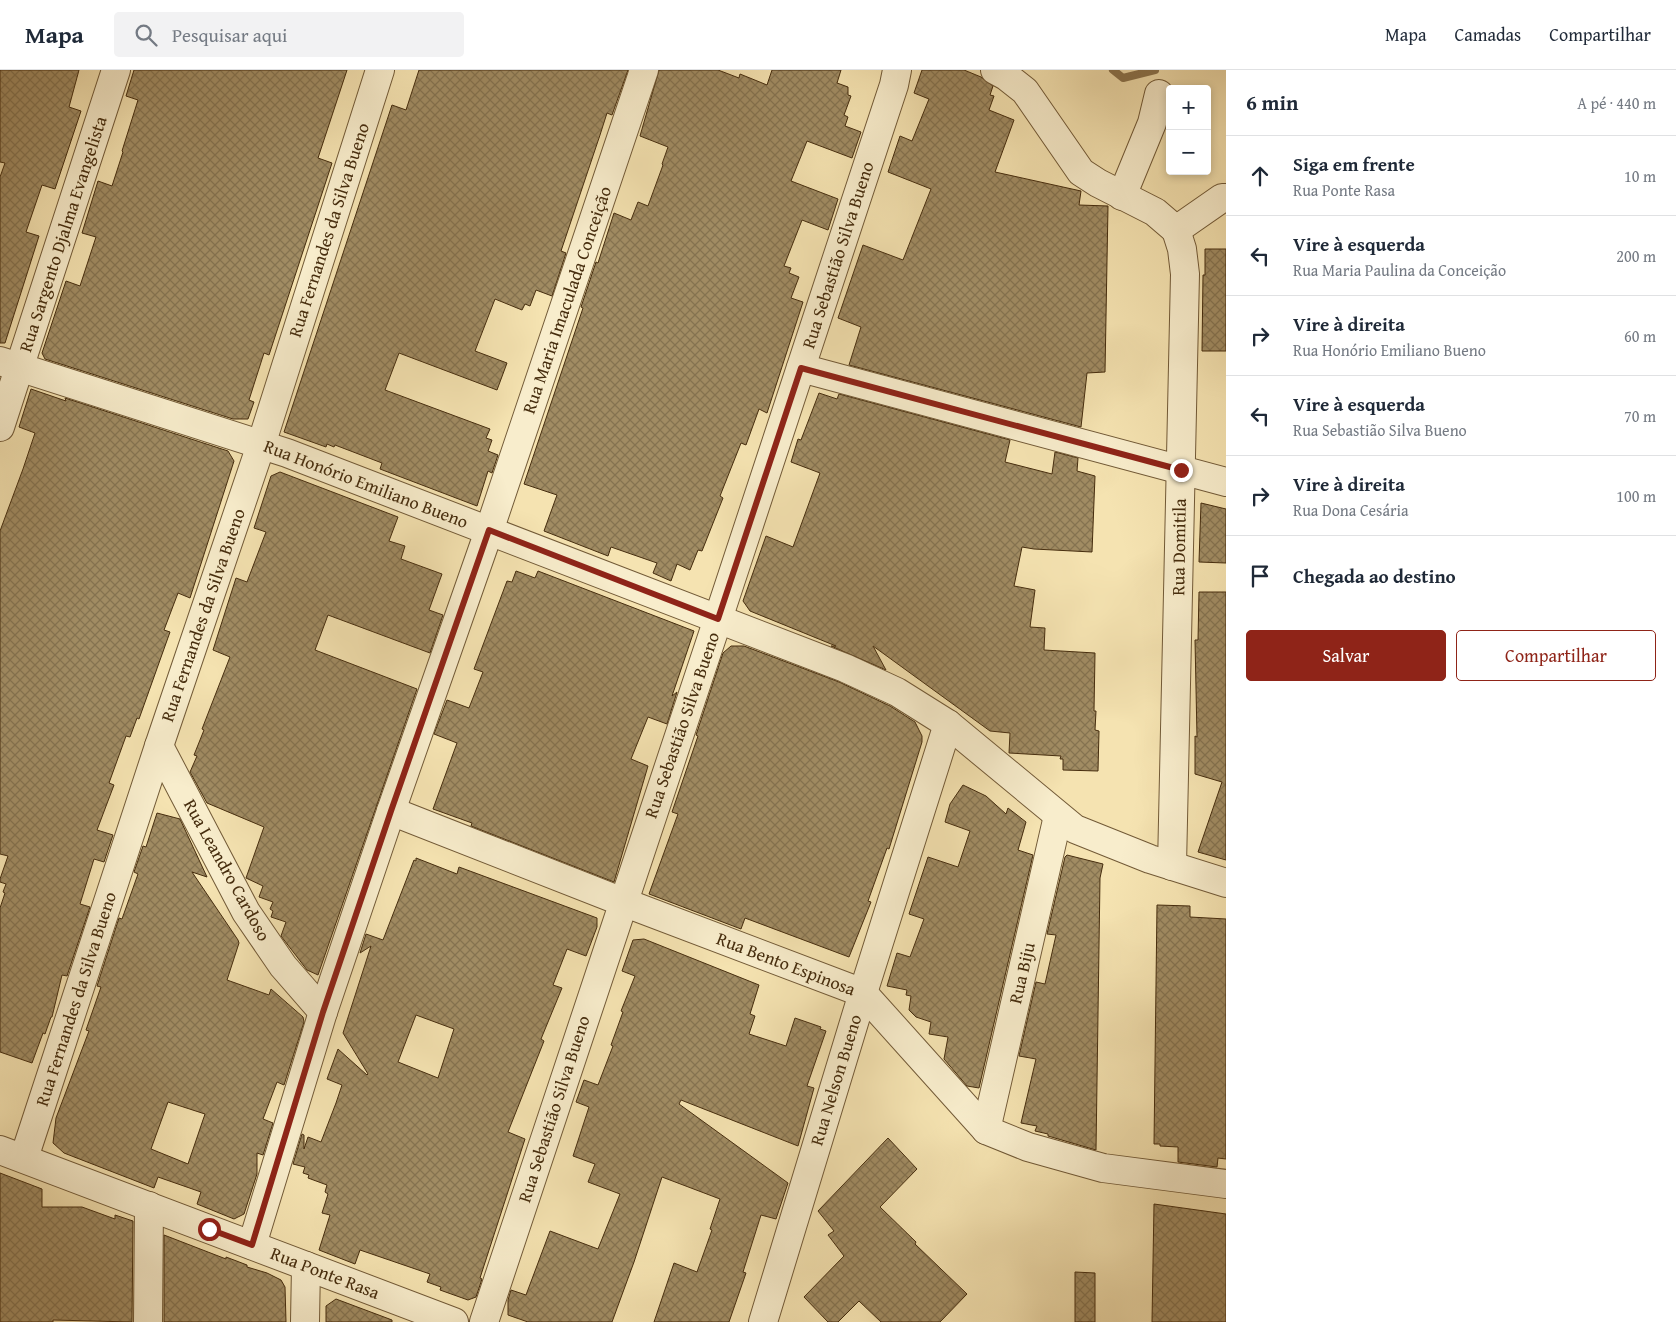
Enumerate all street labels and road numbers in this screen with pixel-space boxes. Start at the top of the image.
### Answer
street label: Rua Sargento Djalma Evangelista [12,112,114,355]
street label: Rua Fernandes da Silva Bueno [281,119,376,341]
street label: Rua Sebastião Silva Bueno [794,158,881,352]
street label: Rua Maria Imaculada Conceição [515,182,618,417]
street label: Rua Honório Emiliano Bueno [260,432,472,535]
street label: Rua Domitila [1164,498,1193,596]
street label: Rua Fernandes da Silva Bueno [153,504,252,725]
street label: Rua Sebastião Silva Bueno [637,628,726,822]
street label: Rua Leandro Cardoso [177,794,278,946]
street label: Rua Fernandes da Silva Bueno [28,888,123,1110]
street label: Rua Bento Espinosa [713,925,860,1003]
street label: Rua Biju [1001,939,1042,1006]
street label: Rua Nelson Bueno [803,1011,868,1149]
street label: Rua Sebastião Silva Bueno [510,1012,597,1206]
street label: Rua Ponte Rasa [267,1239,384,1306]

